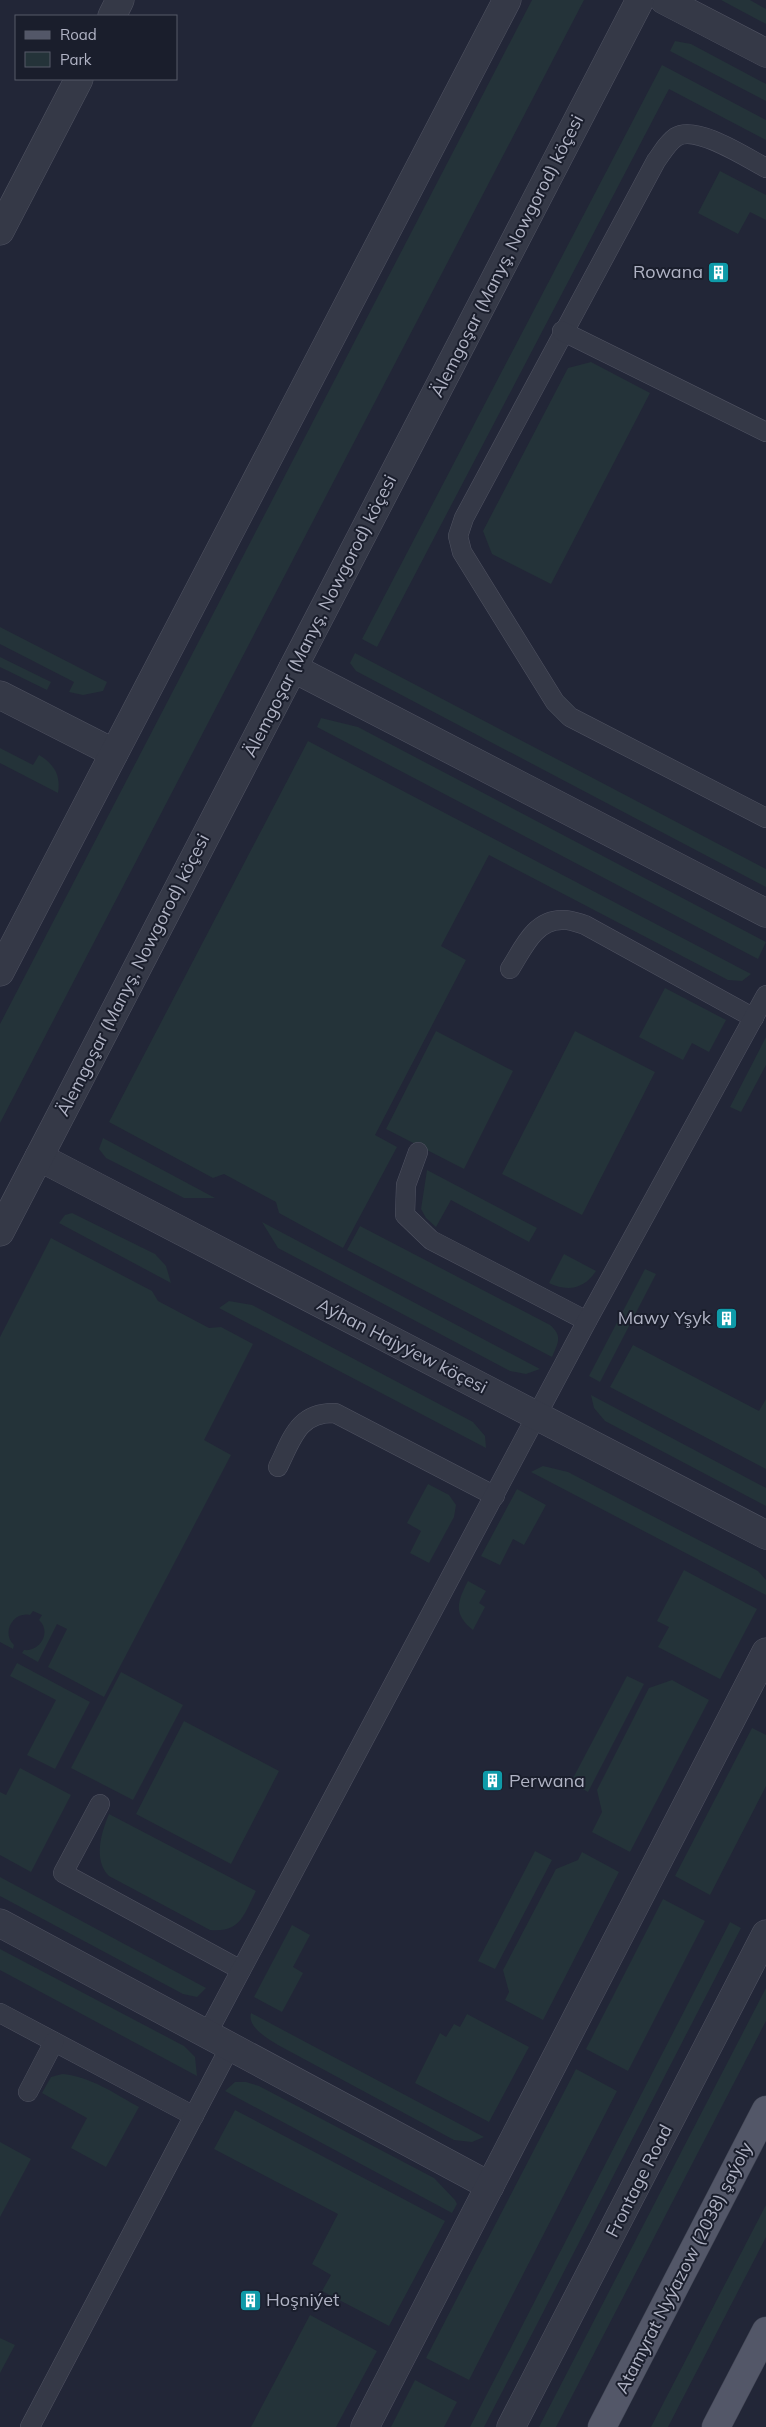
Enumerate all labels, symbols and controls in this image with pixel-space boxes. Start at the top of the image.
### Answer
legend [15,15,178,80]
text: Road [60,25,97,44]
text: Park [60,50,92,69]
street label: Älemgoşar (Manyş, Nowgorod) köçesi [425,111,588,401]
place label: Rowana [633,260,703,283]
building icon: Rowana [707,260,731,284]
street label: Älemgoşar (Manyş, Nowgorod) köçesi [238,471,401,761]
street label: Älemgoşar (Manyş, Nowgorod) köçesi [51,830,214,1120]
street label: Aýhan Hajyýew köçesi [313,1293,491,1398]
place label: Mawy Yşyk [618,1306,712,1329]
building icon: Mawy Yşyk [715,1306,739,1330]
building icon: Perwana [481,1769,505,1793]
place label: Perwana [509,1769,585,1792]
street label: Frontage Road [600,2120,677,2241]
street label: Atamyrat Nyýazow (2038) şaýoly [610,2138,757,2397]
building icon: Hoşniýet [238,2288,262,2312]
place label: Hoşniýet [266,2288,339,2311]

